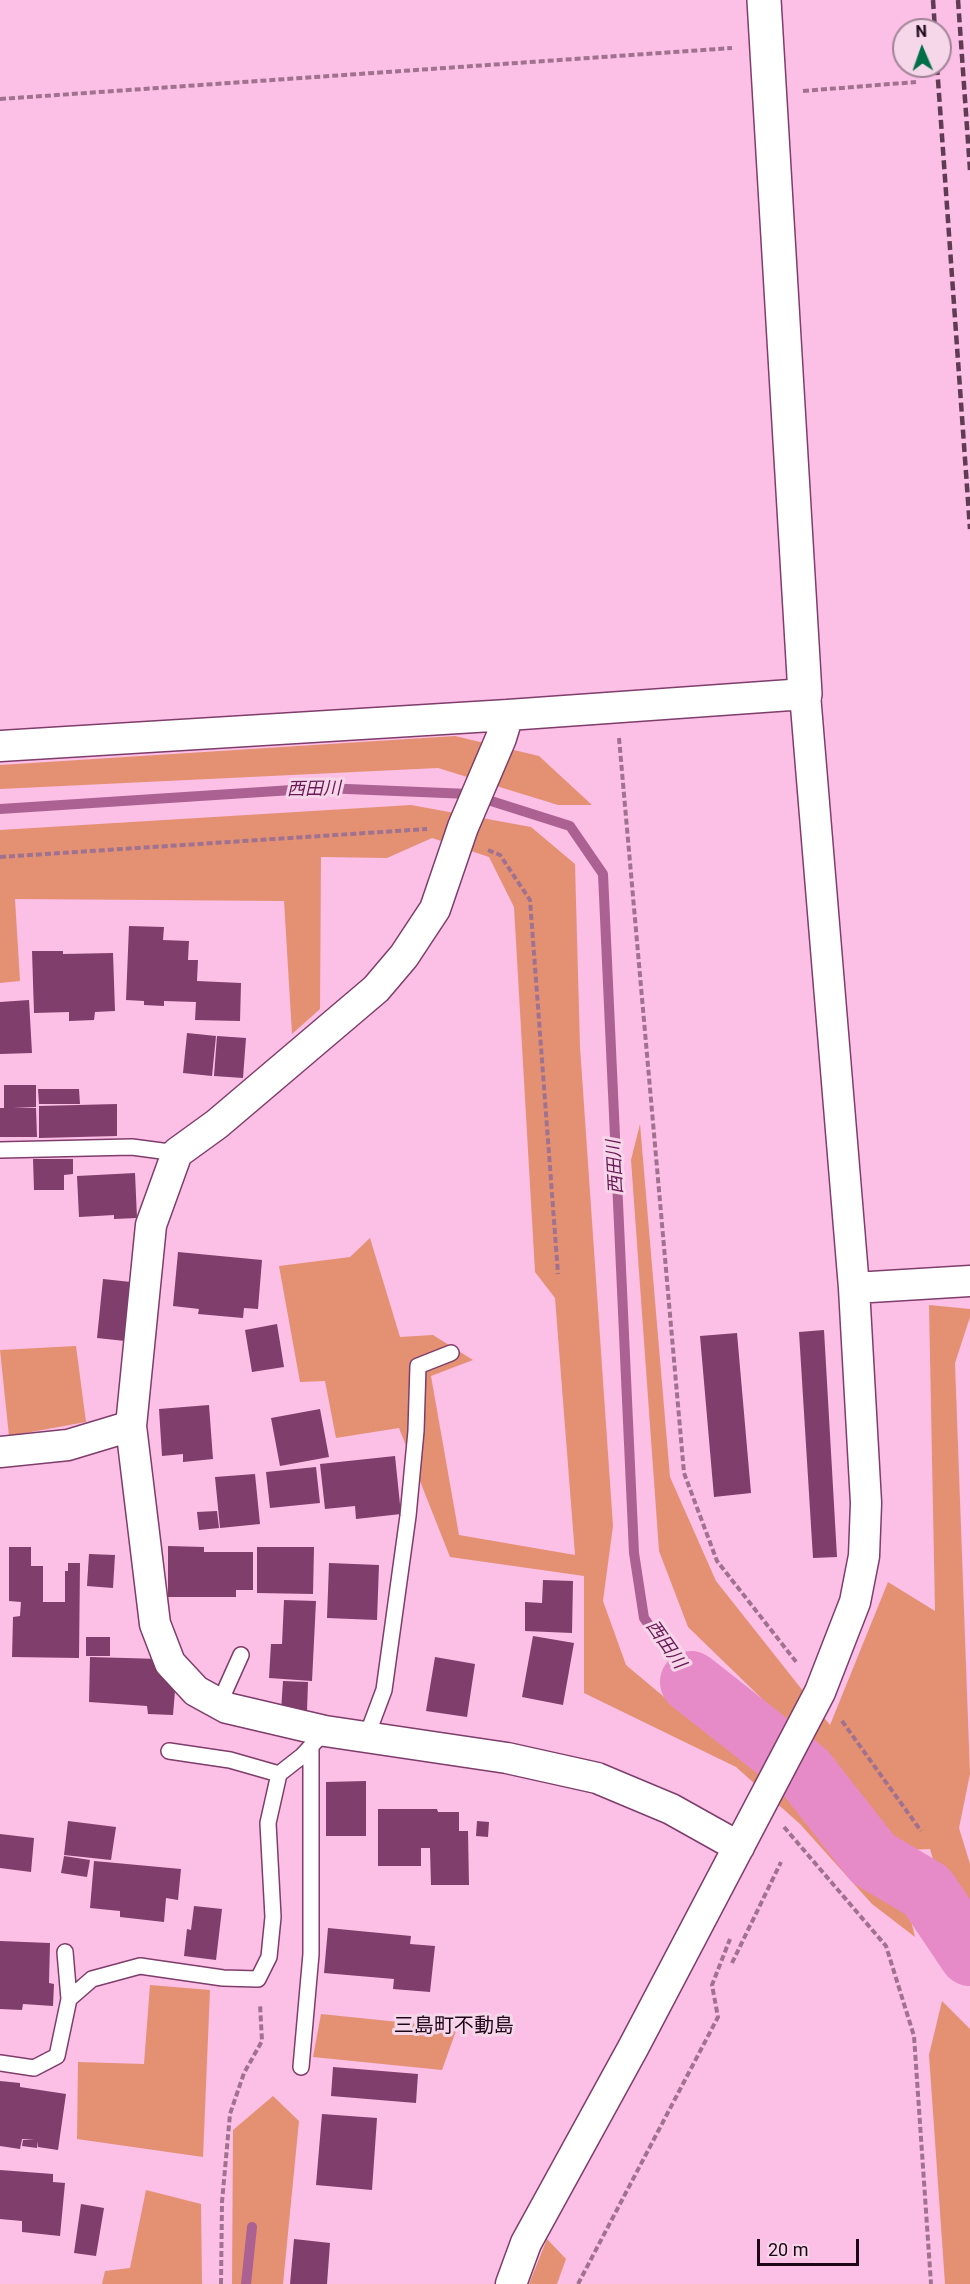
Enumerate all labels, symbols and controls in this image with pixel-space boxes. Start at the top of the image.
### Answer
north arrow [892,18,952,78]
text: N [915,22,927,41]
water label: 西田川 [287,779,341,801]
water label: 西田川 [604,1139,628,1195]
water label: 西田川 [641,1617,689,1673]
district label: 三島町不動島 [394,2015,514,2039]
scale bar [760,2227,862,2265]
text: 20 m [768,2239,808,2260]

